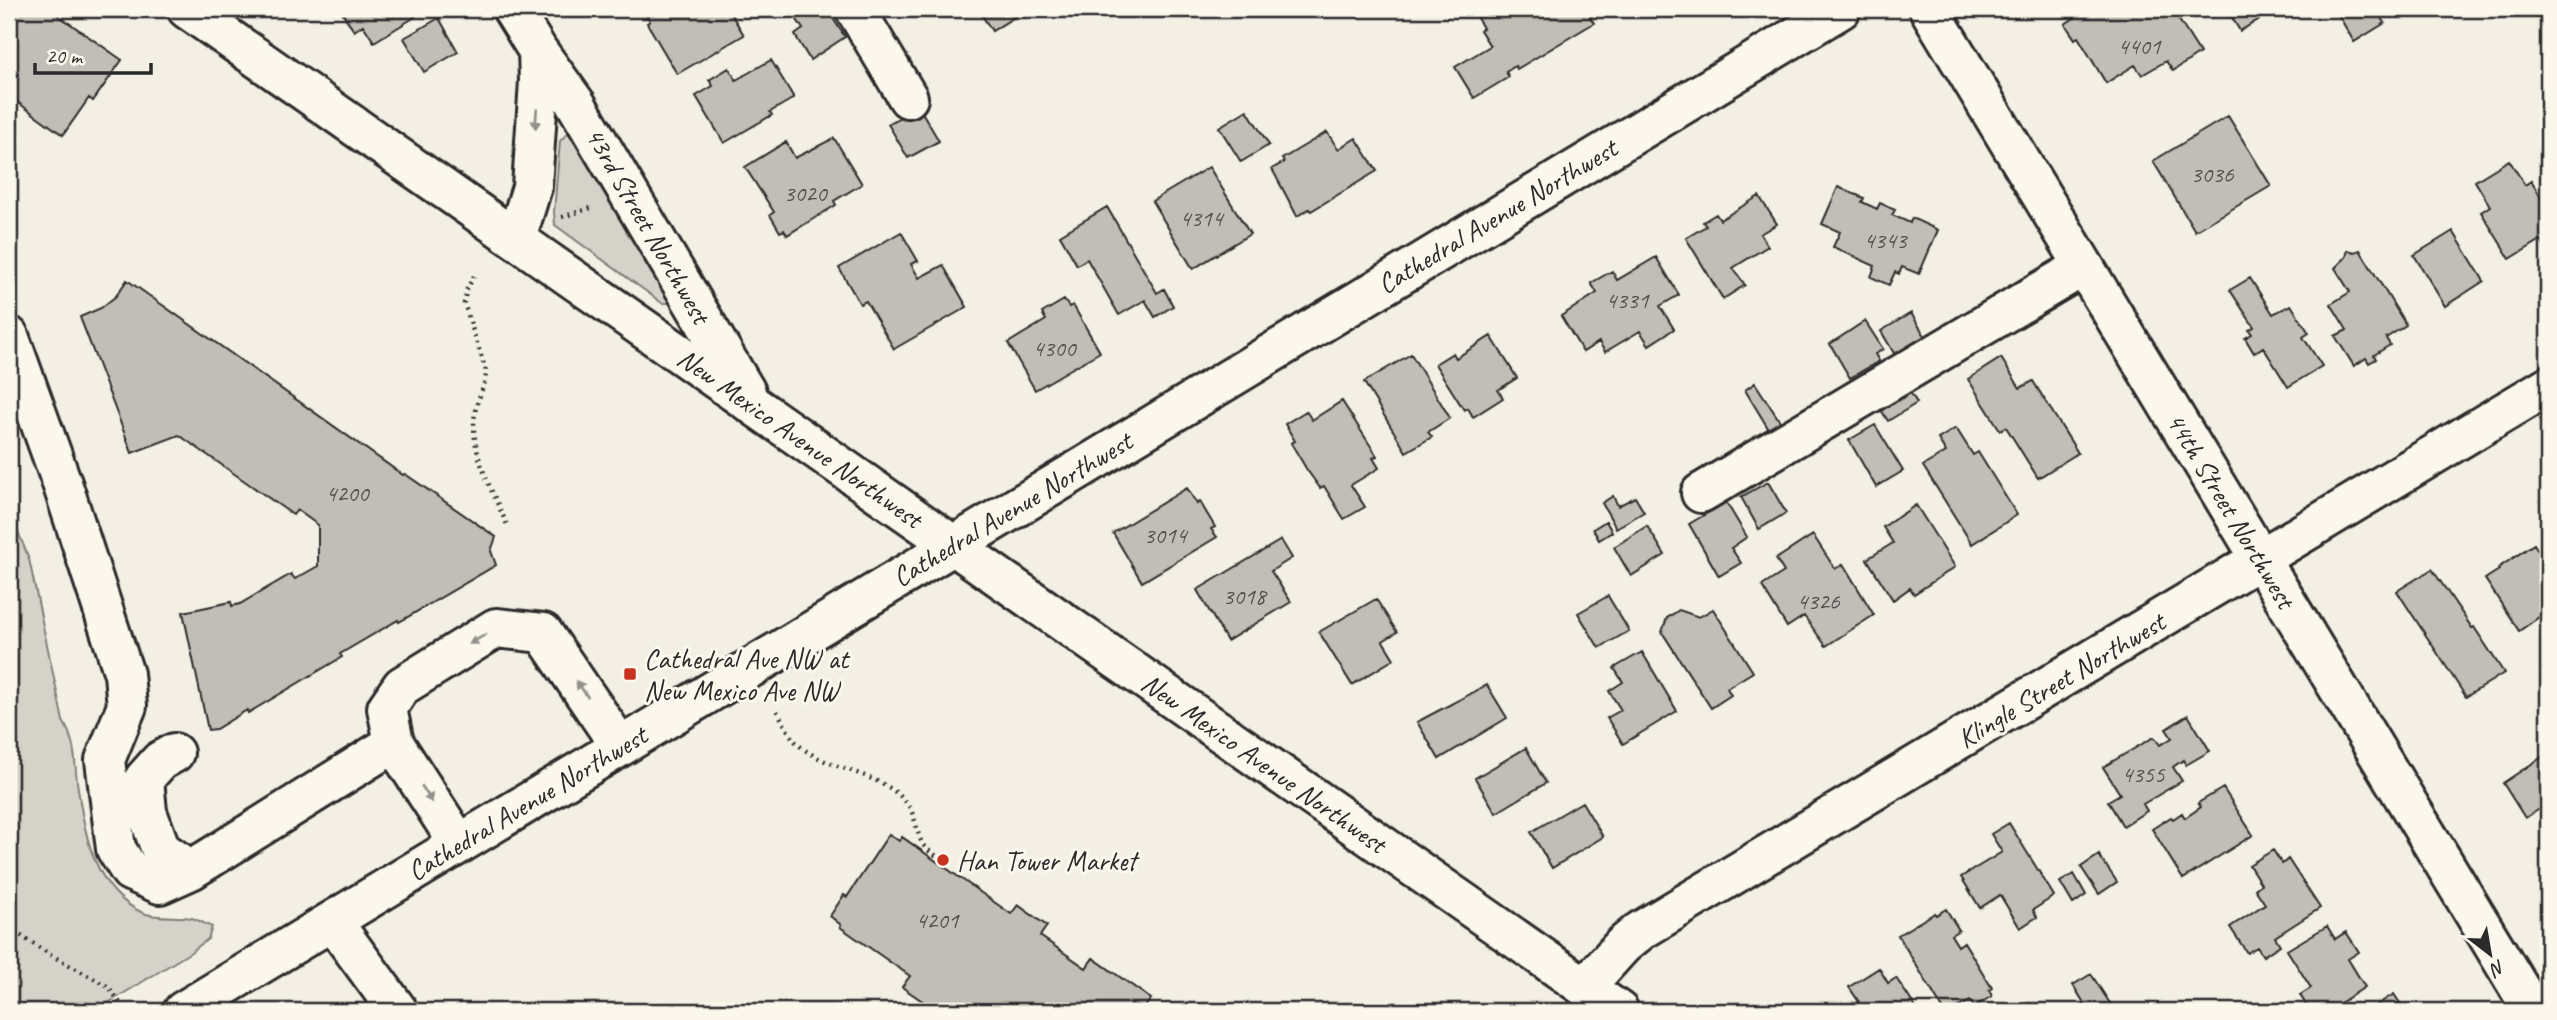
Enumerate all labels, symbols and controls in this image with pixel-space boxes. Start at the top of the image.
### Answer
house number: 4401 [2117,31,2162,61]
scale bar [35,32,150,76]
text: 20 m [46,43,84,69]
one-way arrow [530,108,541,130]
street label: 43rd Street Northwest [578,120,720,332]
street label: Cathedral Avenue Northwest [1371,129,1625,301]
house number: 3036 [2190,159,2235,189]
house number: 3020 [783,178,829,208]
house number: 4314 [1179,203,1225,233]
house number: 4343 [1863,225,1909,255]
house number: 4331 [1605,285,1650,315]
house number: 4300 [1032,333,1078,363]
street label: New Mexico Avenue Northwest [671,340,931,537]
street label: 44th Street Northwest [2159,406,2305,617]
street label: Cathedral Avenue Northwest [886,422,1140,594]
house number: 4200 [325,478,371,508]
house number: 3014 [1143,520,1189,550]
house number: 3018 [1222,581,1268,611]
house number: 4326 [1796,586,1841,616]
street label: Klingle Street Northwest [1951,603,2173,756]
one-way arrow [468,633,488,646]
place label: Cathedral Ave NW at New Mexico Ave NW [644,641,851,708]
street label: New Mexico Avenue Northwest [1135,665,1395,862]
marker: Cathedral Ave NW at New Mexico Ave NW [622,666,638,682]
one-way arrow [575,680,589,698]
street label: Cathedral Avenue Northwest [401,716,655,888]
house number: 4355 [2121,759,2166,789]
one-way arrow [420,784,433,803]
place label: Han Tower Market [957,843,1140,878]
marker: Han Tower Market [935,852,951,868]
house number: 4201 [915,905,960,935]
north arrow [2456,918,2526,988]
text: N [2484,954,2509,983]

